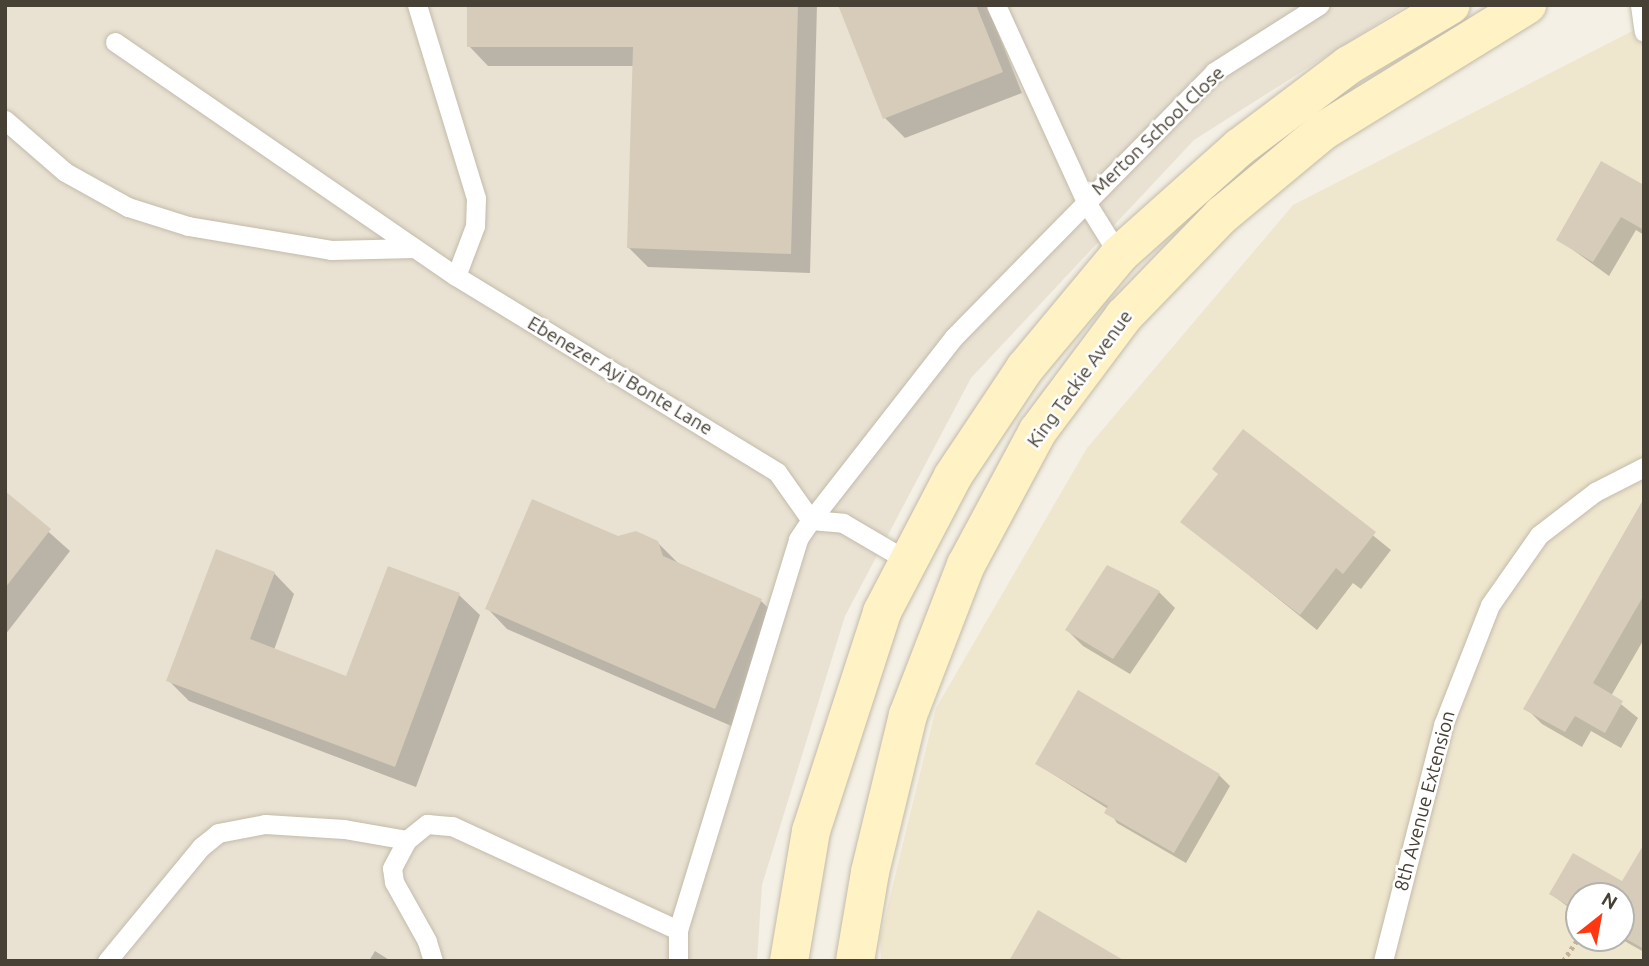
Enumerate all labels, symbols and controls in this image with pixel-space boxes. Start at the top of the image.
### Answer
street label: Merton School Close [1087,62,1229,200]
street label: King Tackie Avenue [1023,306,1137,452]
street label: Ebenezer Ayi Bonte Lane [523,312,717,440]
street label: 8th Avenue Extension [1390,708,1460,894]
north arrow [1565,882,1635,952]
text: N [1598,888,1622,914]

